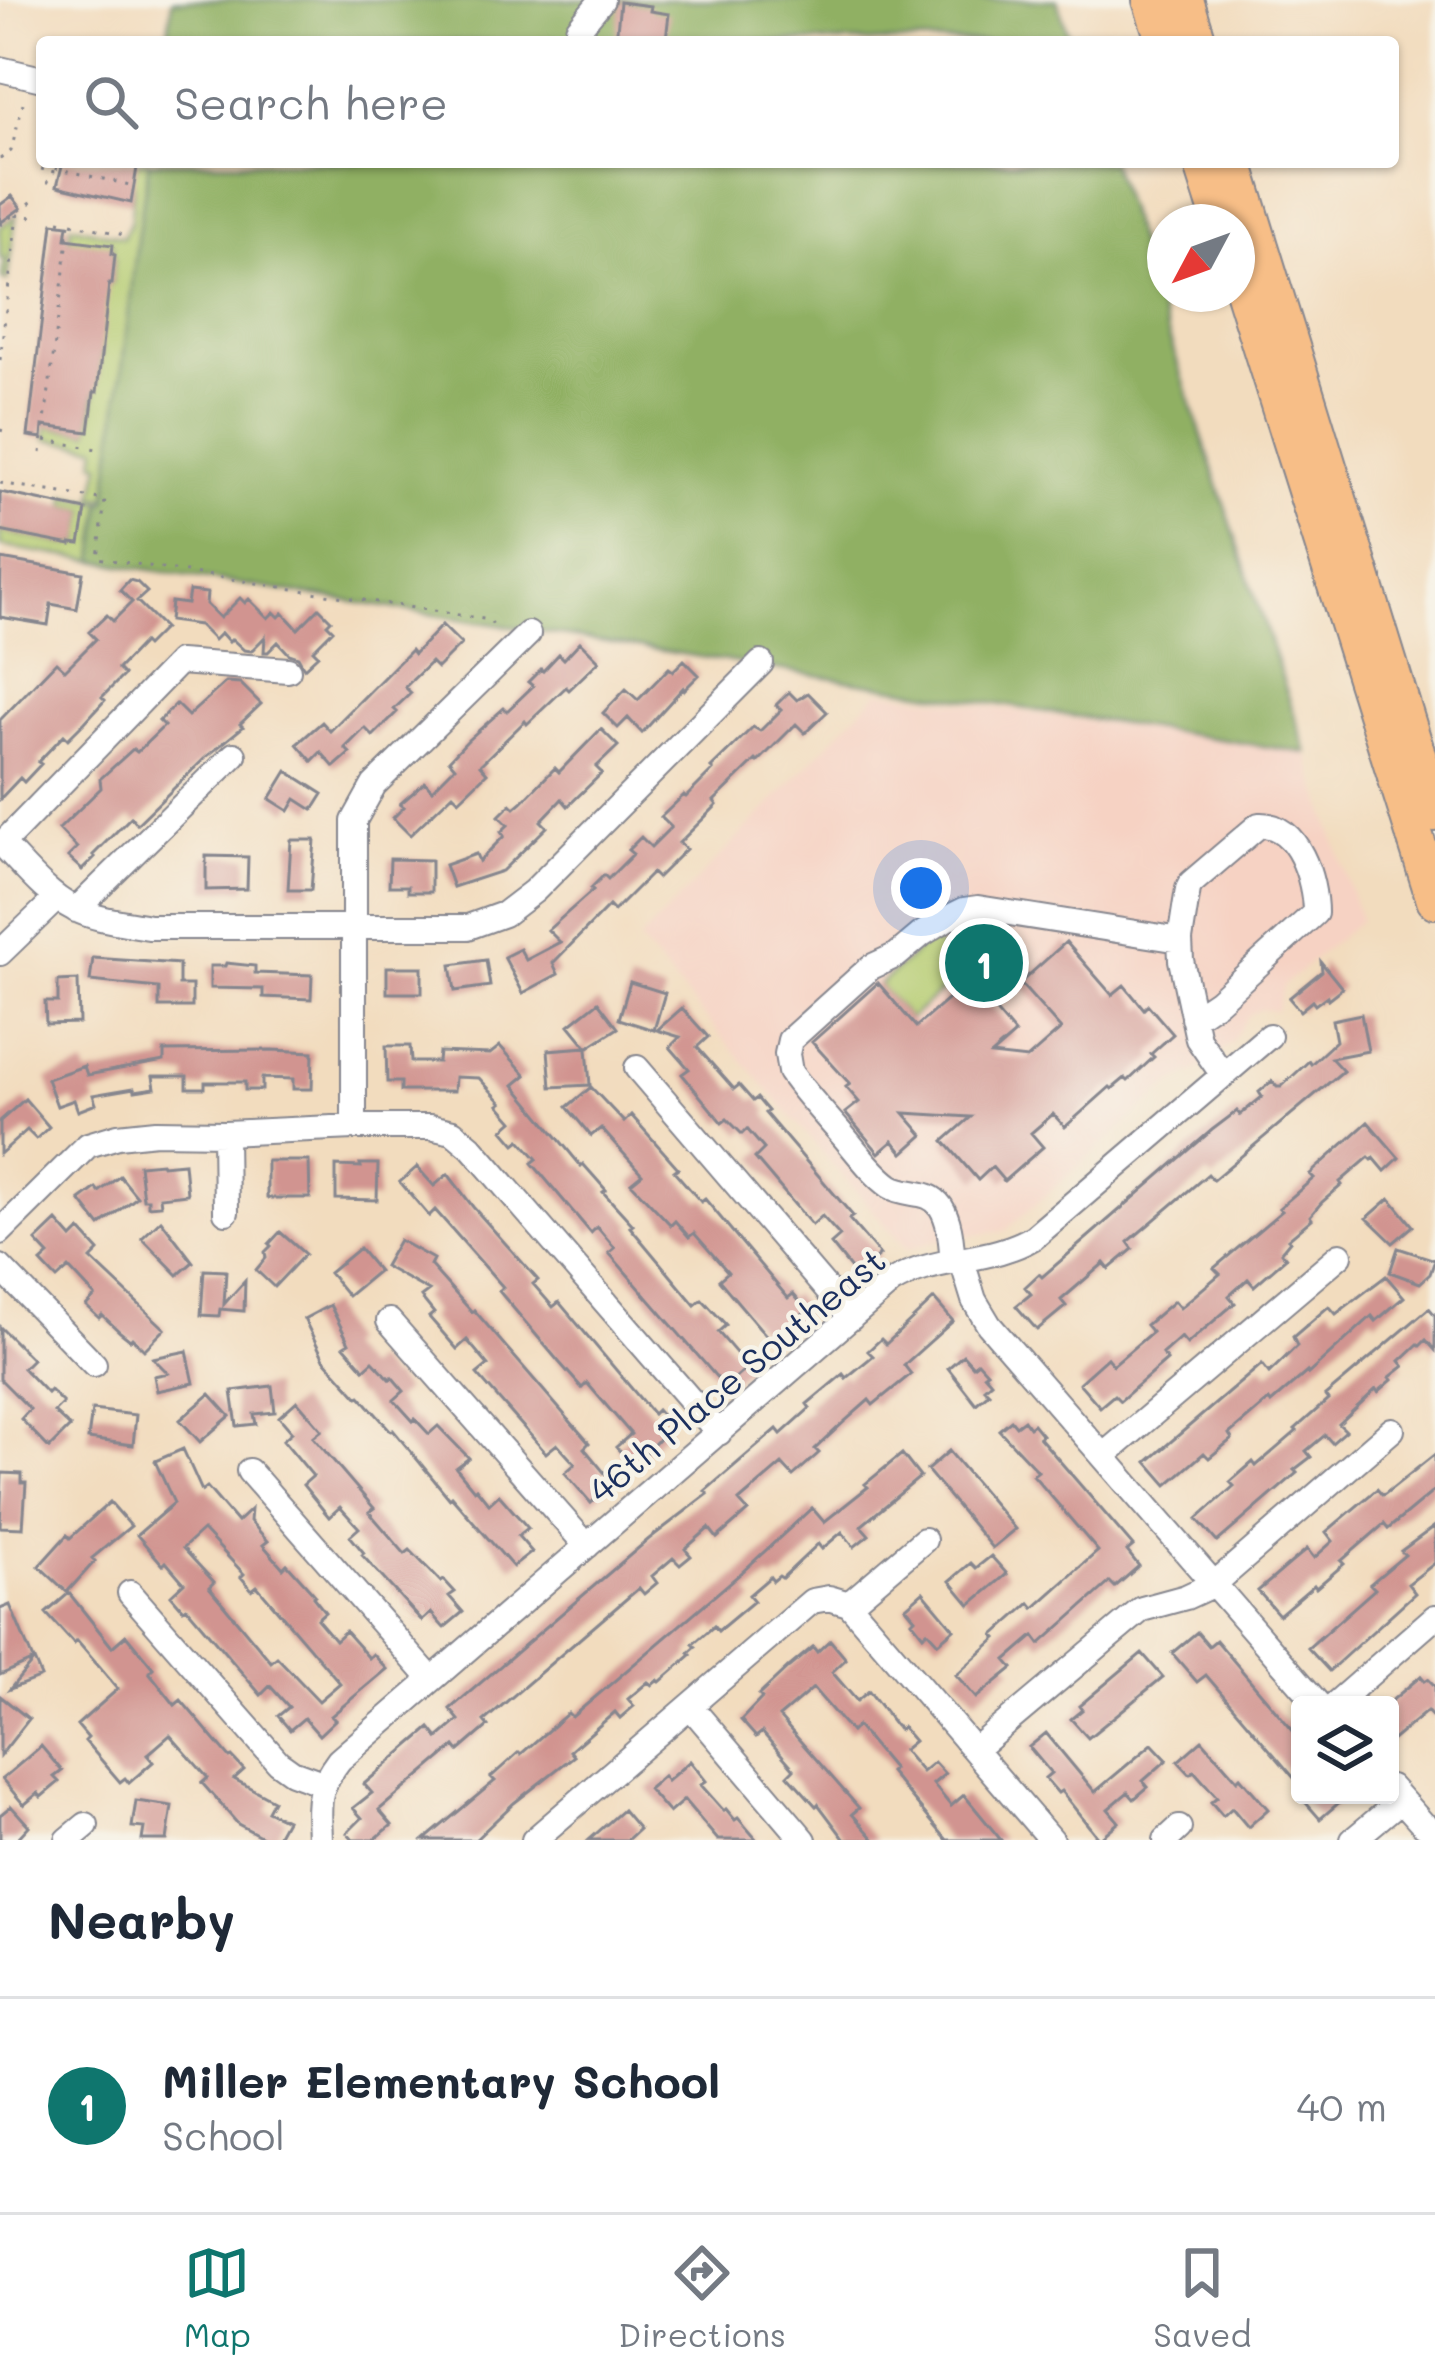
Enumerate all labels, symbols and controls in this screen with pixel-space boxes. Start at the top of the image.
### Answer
search box [36,36,1399,168]
icon: search [78,69,144,135]
text: Search here [174,73,448,131]
north arrow [1147,204,1255,312]
your location [891,858,951,918]
pin: 1 [945,918,1023,1008]
street label: 46th Place Southeast [577,1236,895,1512]
map controls [1291,1696,1399,1804]
button: layers [1291,1696,1399,1804]
text: Nearby [48,1885,235,1952]
text: Miller Elementary School [162,2051,720,2109]
text: 1 [78,2080,96,2131]
text: 40 m [1296,2080,1387,2131]
text: School [162,2109,285,2160]
tab: Map [184,2240,251,2355]
tab: Directions [618,2240,786,2355]
tab: Saved [1153,2240,1251,2355]

